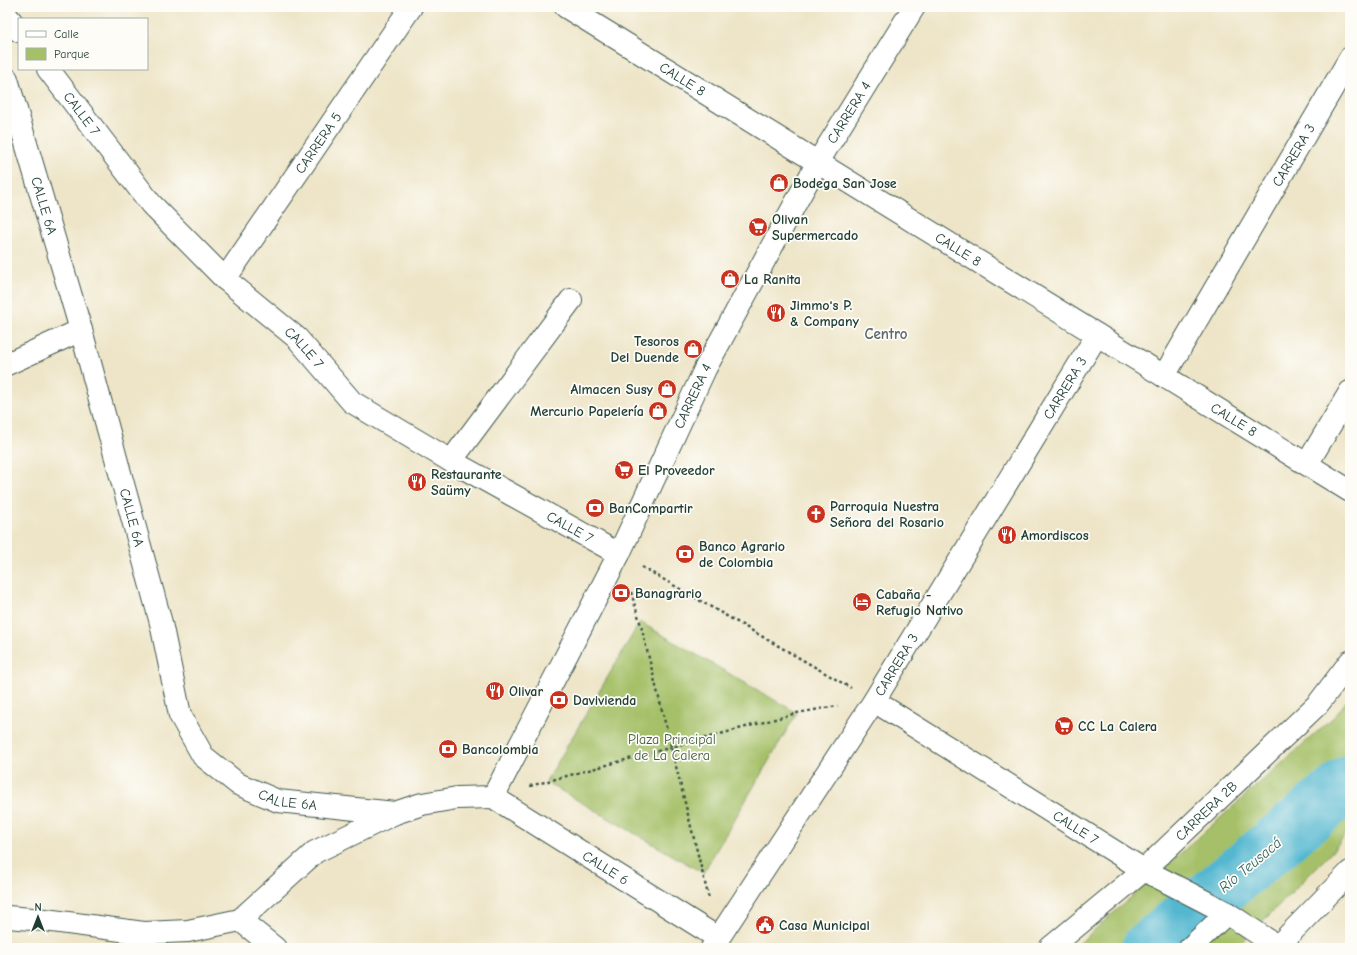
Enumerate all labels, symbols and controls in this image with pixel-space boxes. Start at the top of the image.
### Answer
legend [18,18,148,70]
text: Calle [54,27,79,41]
text: Parque [54,47,89,61]
street label: CALLE 8 [656,59,709,100]
street label: CARRERA 4 [824,78,875,147]
street label: CALLE 7 [59,89,104,139]
street label: CARRERA 5 [292,109,346,177]
street label: CARRERA 3 [1269,121,1319,190]
shop icon: Bodega San Jose [768,172,790,194]
street label: CALLE 6A [27,175,60,237]
place label: Bodega San Jose [793,175,897,192]
place label: Olivan Supermercado [772,211,858,244]
supermarket icon: Olivan Supermercado [747,216,769,238]
street label: CALLE 8 [932,229,984,270]
shop icon: La Ranita [719,268,741,290]
place label: La Ranita [744,271,801,288]
place label: Jimmo's P. & Company [790,297,860,330]
restaurant icon: Jimmo's P. & Company [765,302,787,324]
street label: CALLE 7 [281,323,327,372]
district label: Centro [864,325,908,343]
place label: Tesoros Del Duende [610,333,679,366]
shop icon: Tesoros Del Duende [682,338,704,360]
street label: CARRERA 3 [1040,354,1091,423]
street label: CARRERA 4 [670,360,716,431]
shop icon: Almacen Susy [656,378,678,400]
place label: Almacen Susy [570,381,654,398]
street label: CALLE 8 [1207,399,1260,440]
shop icon: Mercurio Papelería [647,400,669,422]
place label: Mercurio Papelería [530,403,644,420]
supermarket icon: El Proveedor [613,459,635,481]
place label: El Proveedor [638,462,715,479]
place label: Restaurante Saümy [431,466,502,499]
restaurant icon: Restaurante Saümy [406,471,428,493]
street label: CALLE 6A [116,487,148,549]
bank icon: BanCompartir [584,497,606,519]
place label: Parroquia Nuestra Señora del Rosario [830,498,944,531]
place label: BanCompartir [609,500,693,517]
church icon: Parroquia Nuestra Señora del Rosario [805,503,827,525]
street label: CALLE 7 [544,508,596,547]
restaurant icon: Amordiscos [996,524,1018,546]
place label: Amordiscos [1021,527,1089,544]
place label: Banco Agrario de Colombia [699,538,785,571]
bank icon: Banco Agrario de Colombia [674,543,696,565]
bank icon: Banagrario [610,582,632,604]
place label: Banagrario [635,585,702,602]
place label: Cabaña - Refugio Nativo [876,586,963,619]
hotel icon: Cabaña - Refugio Nativo [851,591,873,613]
street label: CARRERA 3 [871,630,922,699]
restaurant icon: Olivar [484,680,506,702]
place label: Olivar [509,683,543,700]
bank icon: Davivienda [548,689,570,711]
place label: Davivienda [573,692,636,709]
supermarket icon: CC La Calera [1053,715,1075,737]
place label: CC La Calera [1078,718,1157,735]
park label: Plaza Principal de La Calera [628,731,716,764]
bank icon: Bancolombia [437,738,459,760]
place label: Bancolombia [462,741,539,758]
street label: CARRERA 2B [1172,777,1241,845]
street label: CALLE 6A [256,786,318,814]
street label: CALLE 7 [1050,807,1102,849]
water label: Río Teusacá [1215,833,1285,896]
street label: CALLE 6 [579,847,632,889]
north arrow [18,897,58,937]
text: N [34,901,42,914]
public building icon: Casa Municipal [754,914,776,936]
place label: Casa Municipal [779,917,870,934]

